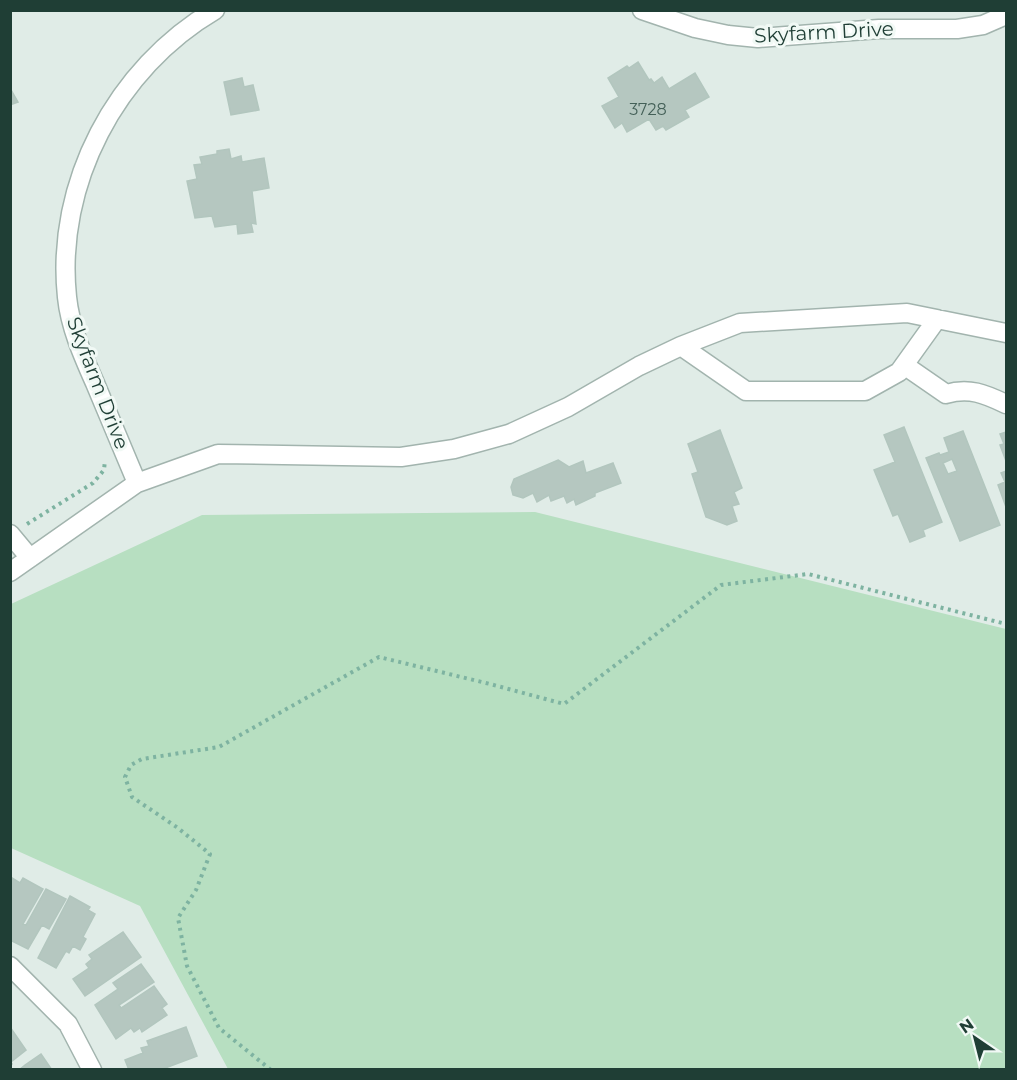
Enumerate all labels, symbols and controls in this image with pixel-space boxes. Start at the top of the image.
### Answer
street label: Skyfarm Drive [754,16,894,48]
house number: 3728 [629,100,667,119]
street label: Skyfarm Drive [62,313,134,453]
north arrow [945,1008,1005,1068]
text: N [956,1015,977,1038]

